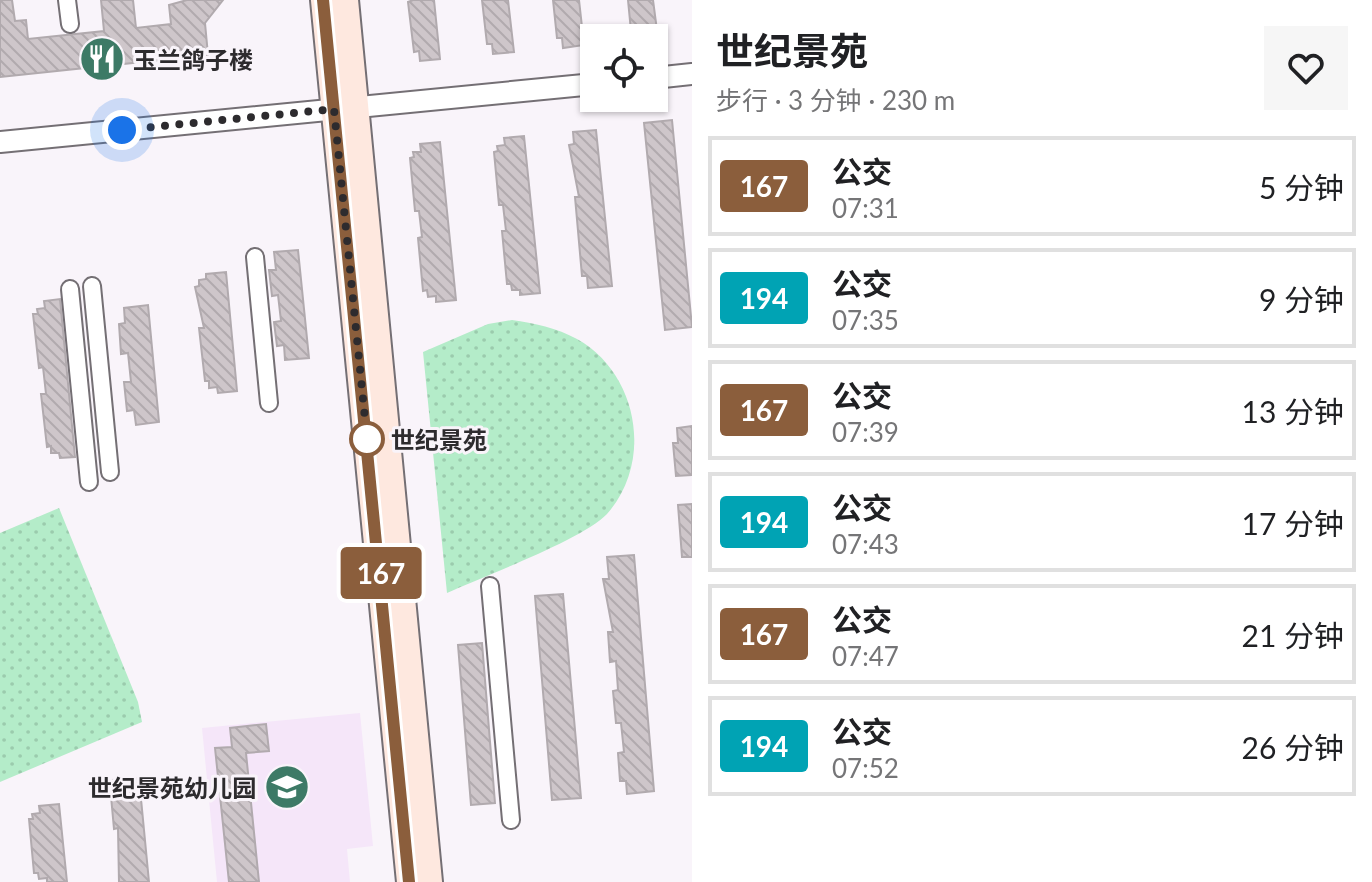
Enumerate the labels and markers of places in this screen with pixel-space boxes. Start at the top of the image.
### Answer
restaurant icon: 玉兰鸽子楼 [78,35,126,83]
place label: 玉兰鸽子楼 [133,45,253,74]
marker: 世纪景苑 [350,422,384,456]
place label: 世纪景苑 [391,425,487,454]
school or university icon: 世纪景苑幼儿园 [263,763,311,811]
place label: 世纪景苑幼儿园 [88,773,256,802]

